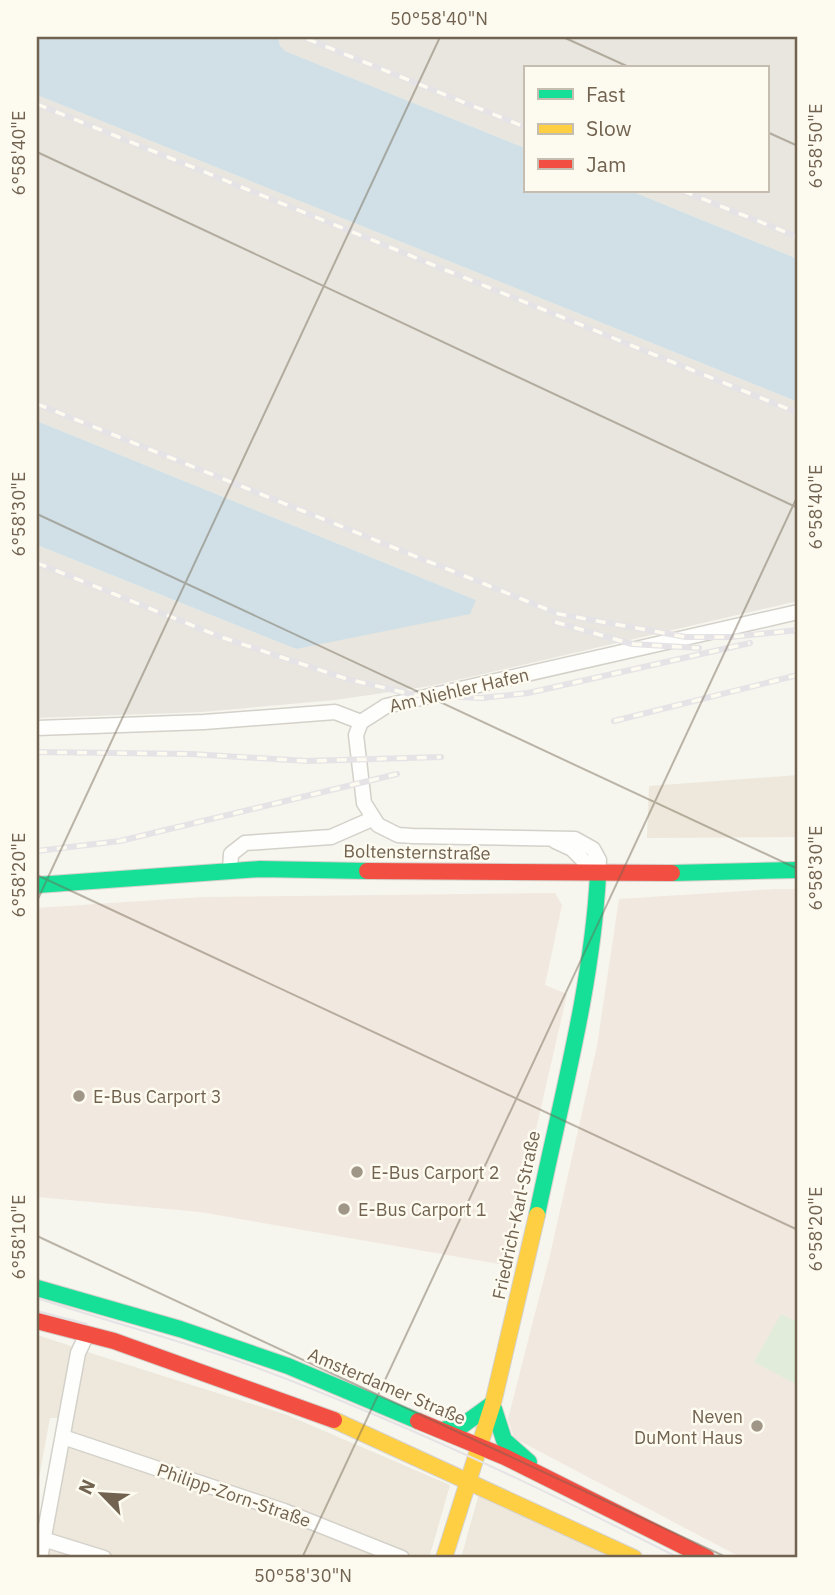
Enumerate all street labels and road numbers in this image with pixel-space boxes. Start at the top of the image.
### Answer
street label: Am Niehler Hafen [387,663,531,717]
street label: Boltensternstraße [343,839,491,865]
street label: Friedrich-Karl-Straße [487,1128,545,1301]
street label: Amsterdamer Straße [305,1342,470,1430]
street label: Philipp-Zorn-Straße [154,1458,314,1532]

